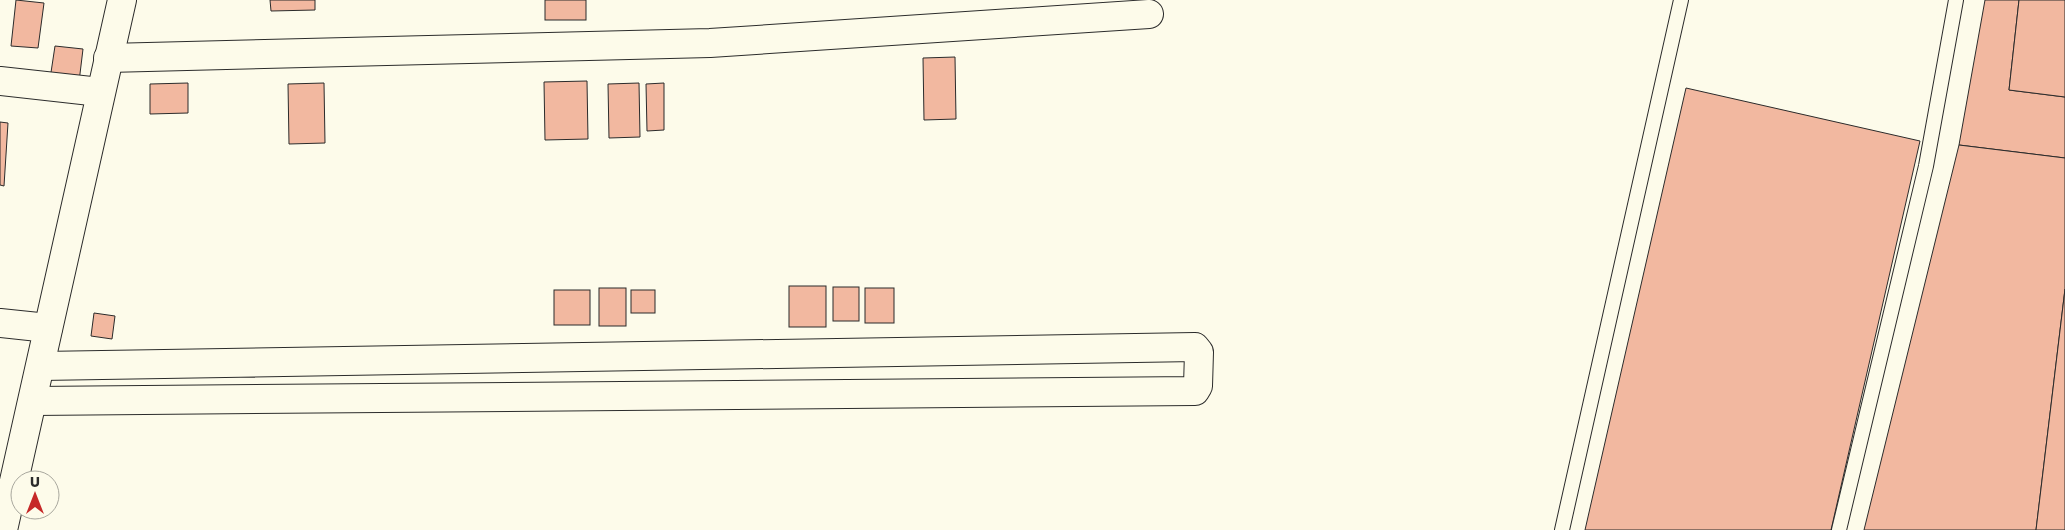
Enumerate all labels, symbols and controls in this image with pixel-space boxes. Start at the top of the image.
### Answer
north arrow [10,470,60,520]
text: U [30,472,40,492]

